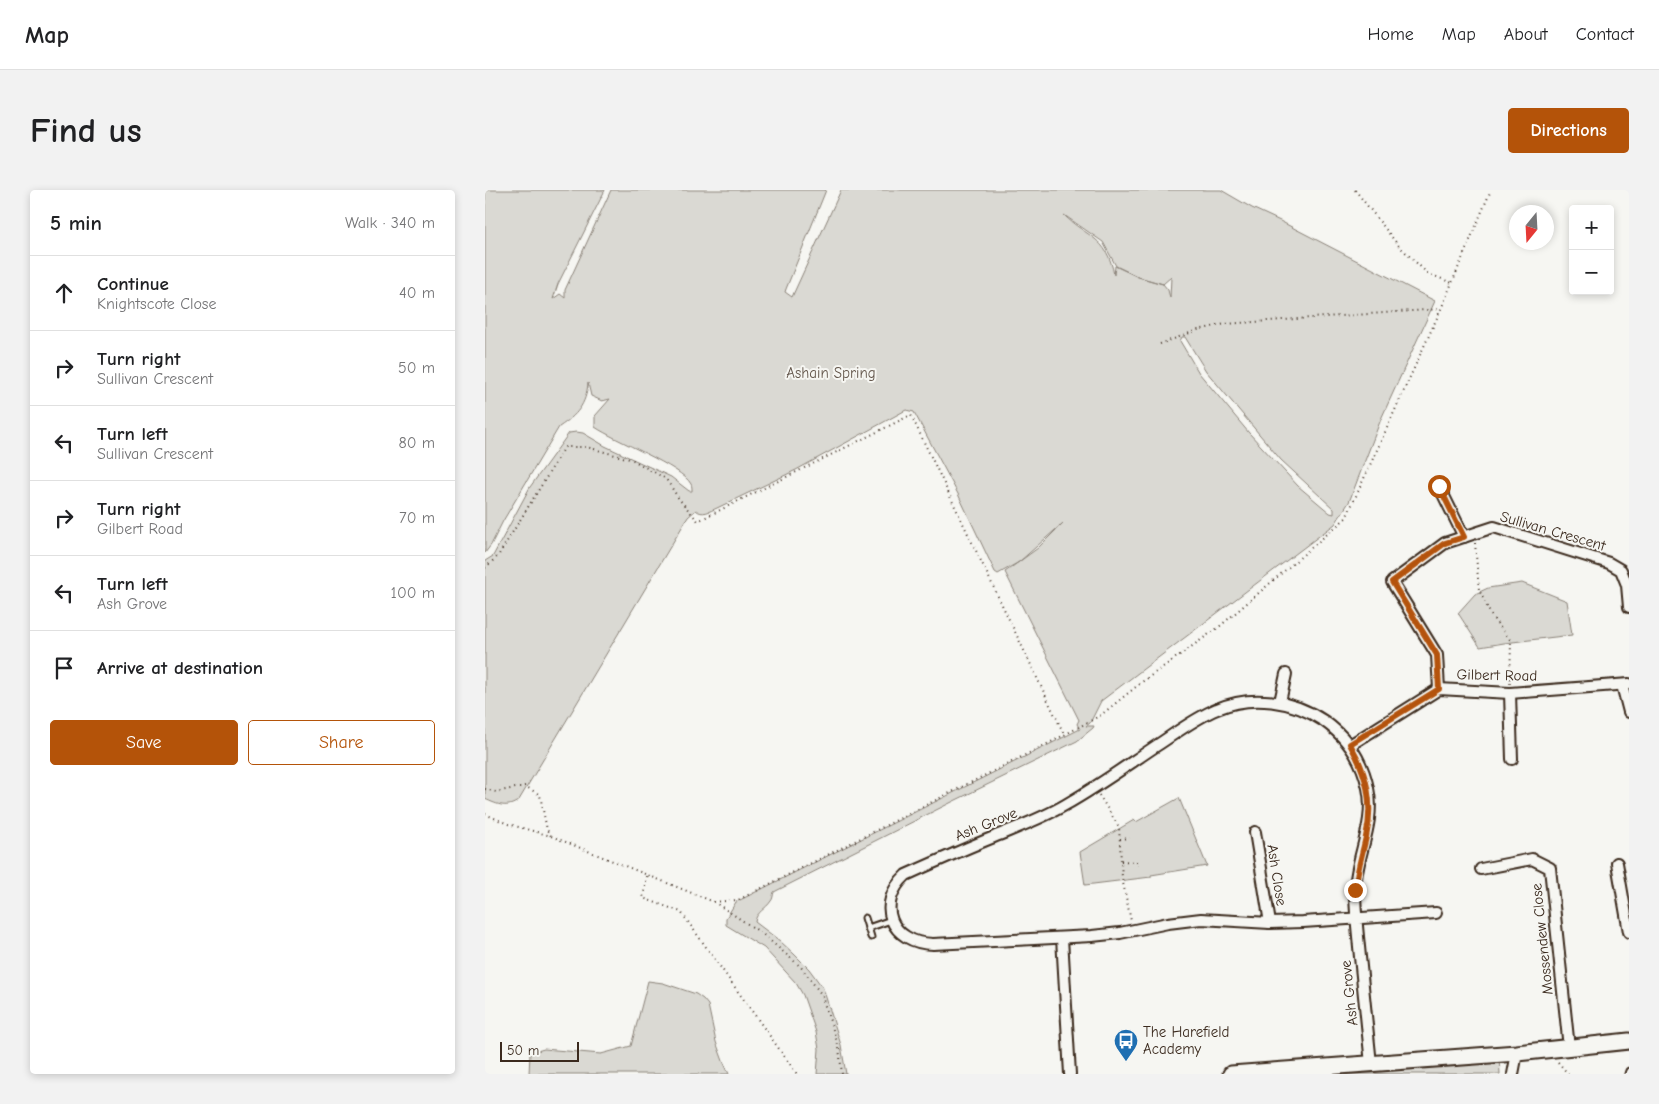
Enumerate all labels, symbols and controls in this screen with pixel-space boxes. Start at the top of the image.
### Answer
text: Map [25,21,69,49]
text: Home [1367,24,1414,45]
text: Map [1442,24,1476,45]
text: About [1504,24,1548,45]
text: Contact [1576,24,1634,45]
button: Directions [1508,108,1629,153]
text: Find us [30,110,142,151]
north arrow [1509,205,1554,250]
map controls [1569,205,1614,295]
button: + [1569,205,1614,250]
text: 5 min [50,211,102,235]
text: Walk · 340 m [345,214,435,232]
button: − [1569,250,1614,295]
text: Continue [97,273,169,295]
icon: ahead [50,279,78,307]
text: 40 m [399,284,435,302]
text: Knightscote Close [97,295,217,313]
text: Turn right [97,348,181,370]
icon: right [50,354,78,382]
text: 50 m [398,359,435,377]
park label: Ashain Spring [786,364,876,382]
text: Sullivan Crescent [97,370,213,388]
text: Turn left [97,423,168,445]
icon: left [50,429,78,457]
text: 80 m [398,434,435,452]
text: Sullivan Crescent [97,445,213,463]
route start [1428,475,1451,498]
text: Turn right [97,498,181,520]
icon: right [50,504,78,532]
street label: Sullivan Crescent [1498,507,1608,555]
text: 70 m [399,509,435,527]
text: Gilbert Road [97,520,183,538]
text: Turn left [97,573,168,595]
icon: left [50,579,78,607]
text: 100 m [391,584,435,602]
text: Ash Grove [97,595,167,613]
icon: arrive [50,654,78,682]
text: Arrive at destination [97,657,263,679]
street label: Gilbert Road [1457,665,1537,685]
button: Save [50,720,238,765]
button: Share [248,720,435,765]
street label: Ash Grove [952,803,1020,845]
street label: Ash Close [1263,843,1291,908]
route end [1344,879,1367,902]
street label: Mossendew Close [1527,882,1557,996]
street label: Ash Grove [1337,959,1361,1027]
place label: The Harefield Academy [1143,1023,1230,1058]
bus stop icon: The Harefield Academy [1113,1028,1139,1062]
scale bar [500,1039,579,1062]
text: 50 m [507,1042,539,1059]

